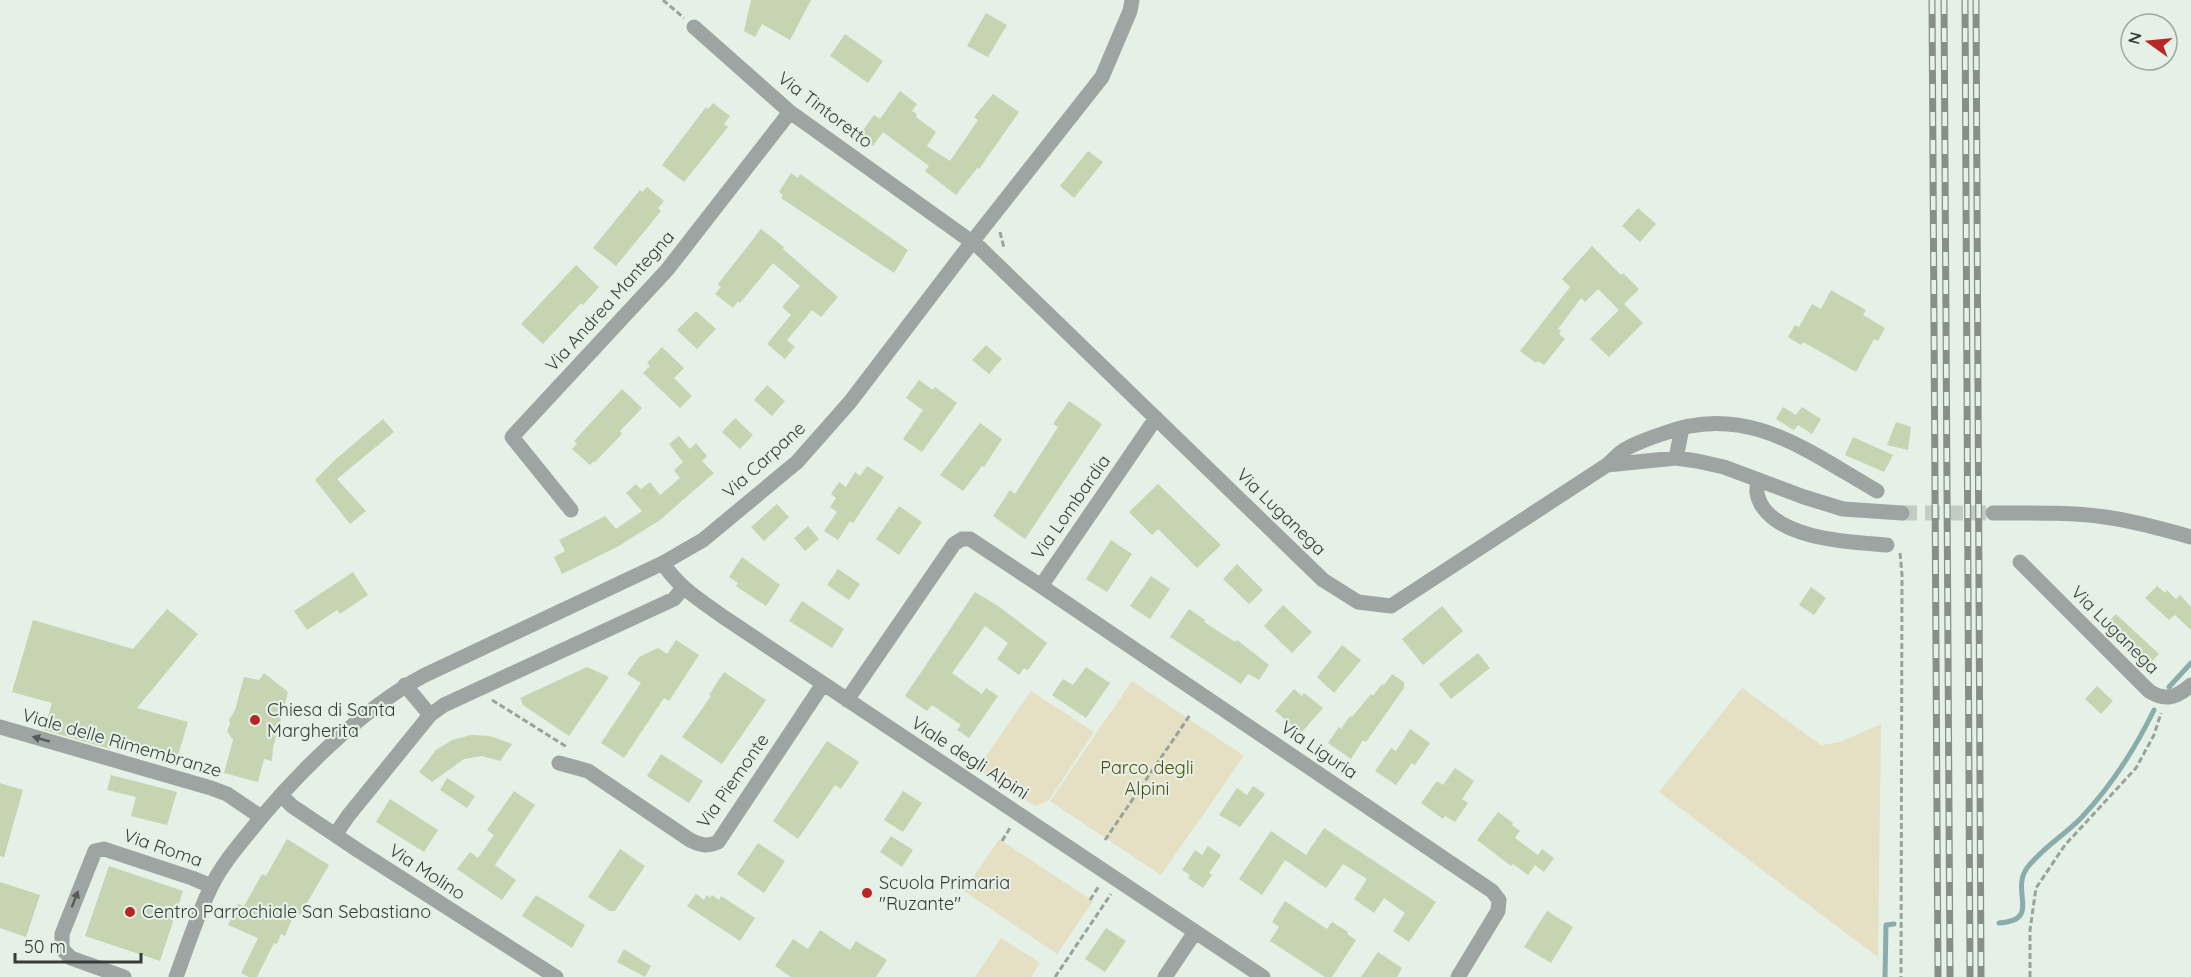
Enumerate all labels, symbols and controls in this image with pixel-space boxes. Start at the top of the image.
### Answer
north arrow [2119,12,2179,72]
text: N [2123,30,2146,46]
street label: Via Tintoretto [773,66,877,153]
street label: Via Andrea Mantegna [540,225,679,376]
street label: Via Carpane [717,416,810,503]
street label: Via Lombardia [1026,450,1115,563]
street label: Via Luganega [1232,463,1331,560]
street label: Via Luganega [2066,581,2164,679]
place label: Chiesa di Santa Margherita [267,698,396,742]
street label: Viale delle Rimembranze [20,703,225,782]
street label: Viale degli Alpini [907,711,1033,804]
marker: Chiesa di Santa Margherita [248,713,262,727]
street label: Via Liguria [1276,715,1362,784]
street label: Via Piemonte [692,729,774,832]
one-way arrow [31,734,49,743]
park label: Parco degli Alpini [1100,756,1194,800]
street label: Via Roma [121,823,206,872]
street label: Via Molino [385,838,470,905]
place label: Scuola Primaria "Ruzante" [879,871,1010,915]
marker: Scuola Primaria "Ruzante" [860,886,874,900]
one-way arrow [71,890,80,908]
place label: Centro Parrochiale San Sebastiano [142,900,431,923]
marker: Centro Parrochiale San Sebastiano [123,905,137,919]
scale bar [15,926,141,964]
text: 50 m [24,935,66,958]

